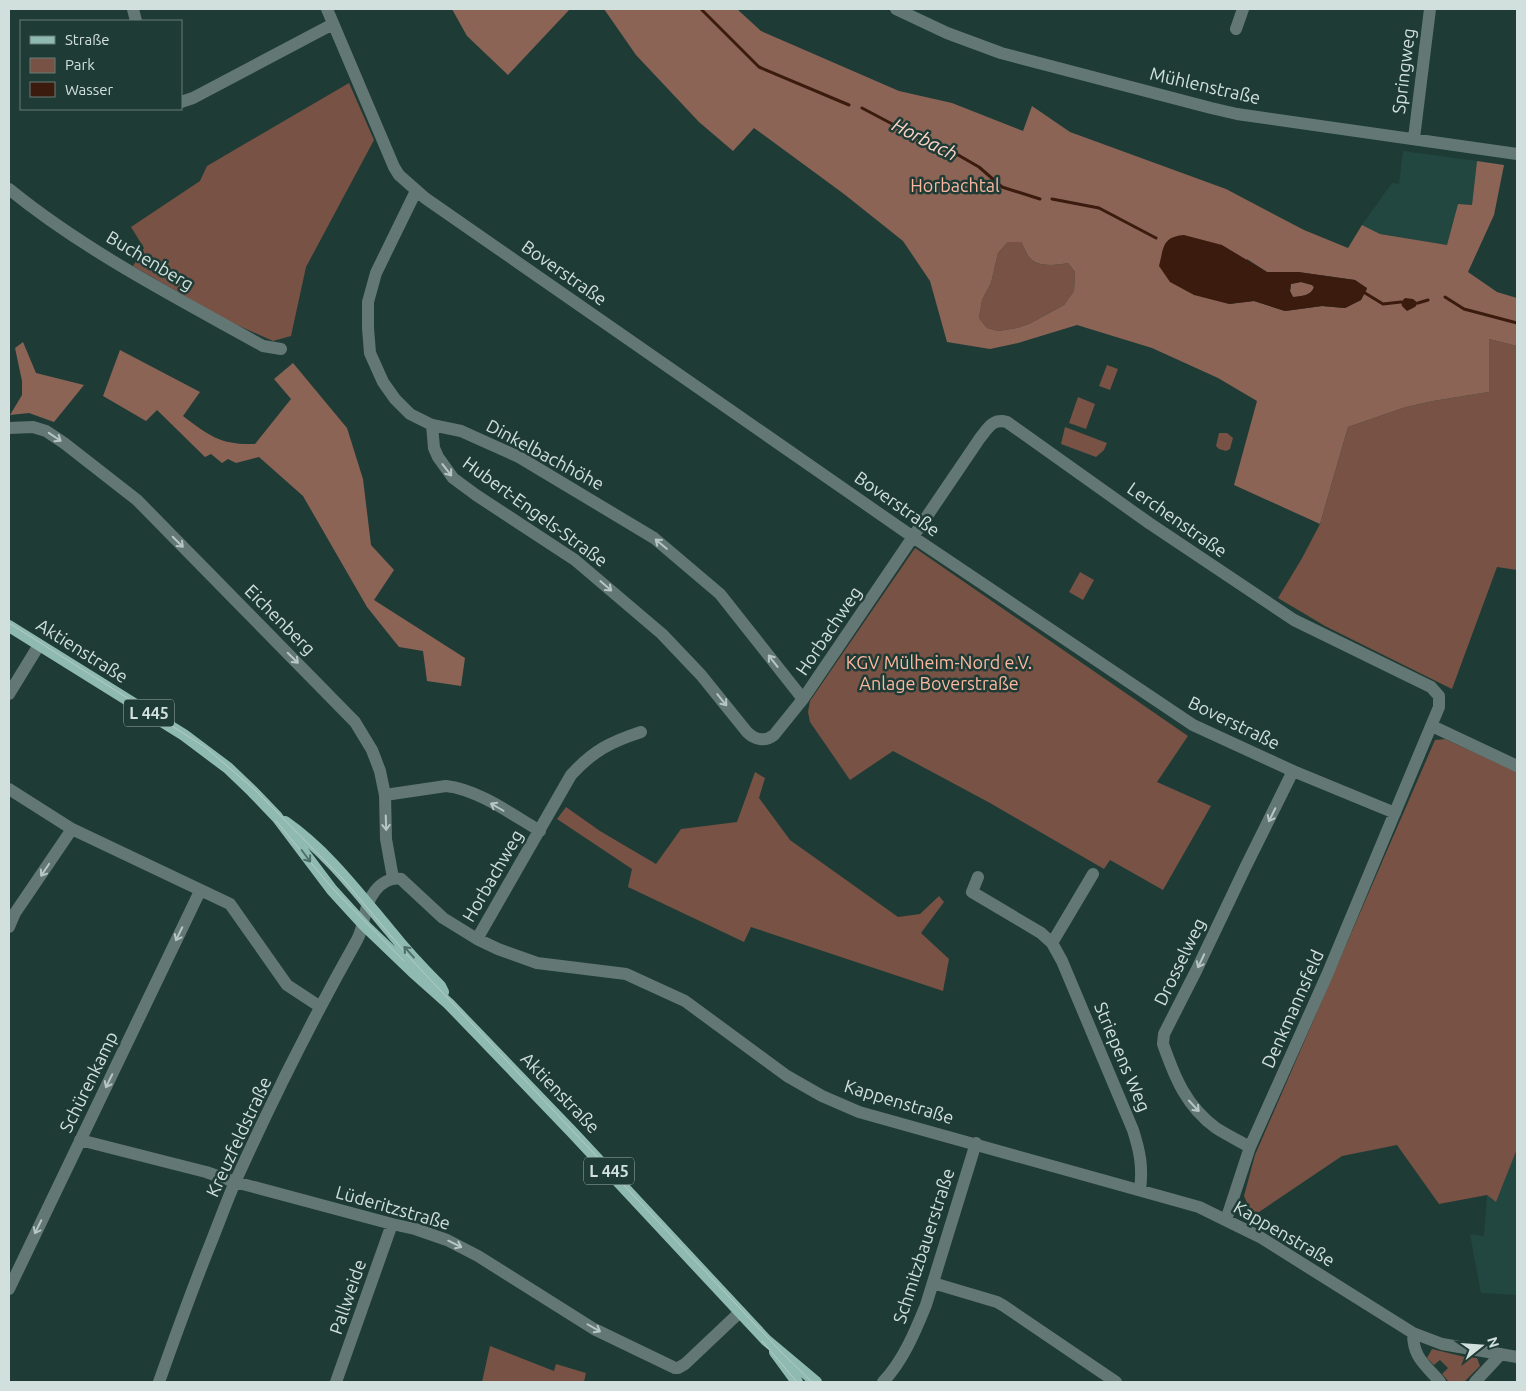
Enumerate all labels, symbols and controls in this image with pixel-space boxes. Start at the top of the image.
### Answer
legend [20,20,182,110]
street label: Springweg [1388,27,1418,115]
text: Straße [65,31,109,48]
text: Park [65,56,95,73]
street label: Mühlenstraße [1148,63,1262,107]
text: Wasser [65,81,114,98]
water label: Horbach [889,113,961,165]
park label: Horbachtal [910,175,1000,195]
street label: Buchenberg [103,226,198,294]
street label: Boverstraße [518,236,611,309]
street label: Dinkelbachhöhe [483,415,608,494]
one-way arrow [48,432,62,442]
street label: Hubert-Engels-Straße [459,452,612,570]
one-way arrow [442,463,452,477]
street label: Boverstraße [851,467,944,540]
street label: Lerchenstraße [1124,478,1231,561]
one-way arrow [172,536,184,548]
one-way arrow [655,539,668,550]
street label: Eichenberg [241,580,320,659]
one-way arrow [600,580,613,591]
street label: Horbachweg [791,582,865,679]
street label: Aktienstraße [33,614,132,686]
one-way arrow [287,651,299,664]
park label: KGV Mülheim-Nord e.V. Anlage Boverstraße [846,652,1032,693]
one-way arrow [768,655,779,668]
street label: Boverstraße [1185,691,1283,753]
one-way arrow [716,693,727,706]
road number: L 445 [124,700,174,726]
one-way arrow [491,801,505,811]
one-way arrow [1267,807,1277,822]
one-way arrow [381,815,390,831]
street label: Horbachweg [458,826,526,925]
one-way arrow [300,849,311,862]
one-way arrow [40,863,50,877]
street label: Drosselweg [1149,915,1209,1008]
one-way arrow [174,927,184,942]
one-way arrow [403,946,415,959]
street label: Denkmannsfeld [1257,946,1327,1071]
one-way arrow [1196,953,1205,968]
street label: Striepens Weg [1091,999,1155,1114]
street label: Schürenkamp [55,1028,121,1135]
street label: Aktienstraße [517,1048,604,1137]
one-way arrow [104,1073,113,1088]
street label: Kreuzfeldstraße [202,1073,275,1200]
street label: Kappenstraße [842,1075,956,1127]
one-way arrow [1188,1100,1200,1113]
road number: L 445 [584,1158,634,1184]
street label: Schmitzbauerstraße [889,1166,958,1326]
street label: Lüderitzstraße [334,1181,453,1233]
street label: Kappenstraße [1230,1196,1339,1270]
one-way arrow [33,1219,43,1234]
one-way arrow [447,1240,462,1249]
street label: Pallweide [325,1257,369,1337]
north arrow [1456,1321,1506,1371]
one-way arrow [586,1323,601,1333]
text: N [1484,1335,1503,1350]

